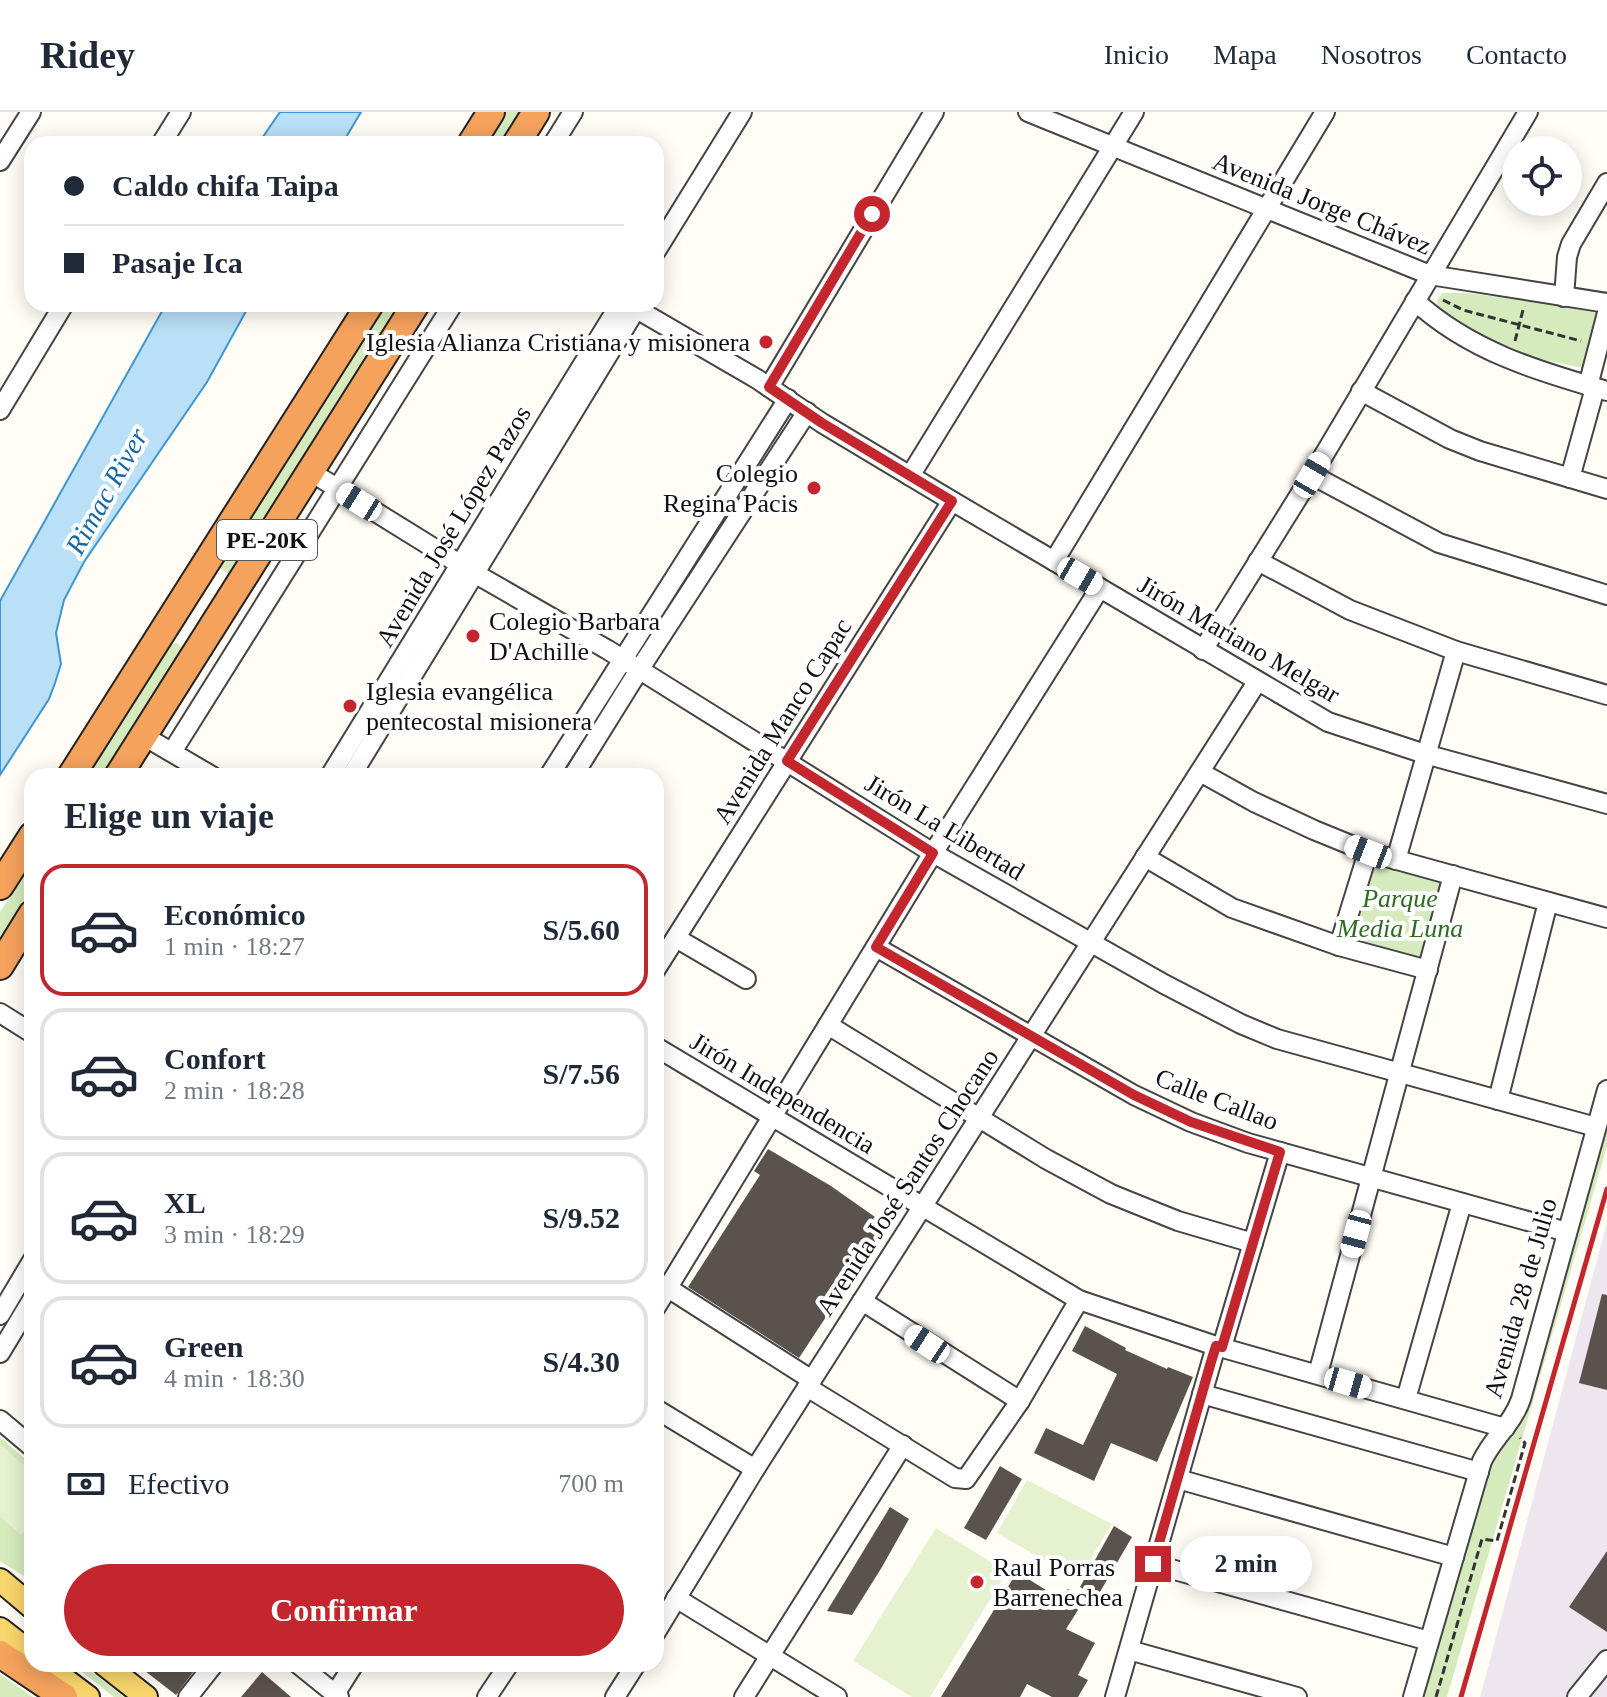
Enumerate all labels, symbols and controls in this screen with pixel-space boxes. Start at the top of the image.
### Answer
text: Ridey [40,34,135,76]
text: Inicio [1104,39,1169,70]
text: Mapa [1213,39,1277,70]
text: Nosotros [1321,39,1422,70]
text: Contacto [1466,39,1567,70]
map controls [1502,136,1582,216]
button: locate [1502,136,1582,216]
street label: Avenida Jorge Chávez [1208,146,1435,261]
text: Caldo chifa Taipa [112,169,339,202]
route start [854,196,890,232]
text: Pasaje Ica [112,246,243,279]
place label: Iglesia Alianza Cristiana y misionera [366,328,750,357]
marker: Iglesia Alianza Cristiana y misionera [757,333,775,351]
street label: Avenida José López Pazos [370,400,537,652]
water label: Rimac River [59,423,154,560]
car [1290,448,1334,502]
place label: Colegio Regina Pacis [663,459,798,518]
car [332,479,386,525]
marker: Colegio Regina Pacis [805,479,823,497]
road number: PE-20K [217,520,317,560]
car [1053,554,1107,598]
street label: Jirón Mariano Melgar [1133,570,1345,709]
place label: Colegio Barbara D'Achille [489,607,661,666]
street label: Avenida Manco Capac [708,613,857,829]
marker: Colegio Barbara D'Achille [464,627,482,645]
place label: Iglesia evangélica pentecostal misionera [366,677,592,736]
marker: Iglesia evangélica pentecostal misionera [341,697,359,715]
street label: Jirón La Libertad [860,769,1030,886]
text: Elige un viaje [64,796,274,836]
car [1341,832,1395,872]
park label: Parque Media Luna [1336,884,1463,943]
icon: car [68,894,140,966]
text: Económico [164,898,306,931]
text: S/5.60 [542,913,620,946]
text: 1 min · 18:27 [164,932,305,961]
street label: Jirón Independencia [685,1027,881,1160]
icon: car [68,1038,140,1110]
text: Confort [164,1042,266,1075]
street label: Avenida José Santos Chocano [810,1043,1005,1321]
text: S/7.56 [542,1057,620,1090]
street label: Calle Callao [1151,1063,1282,1136]
text: 2 min · 18:28 [164,1076,305,1105]
icon: car [68,1182,140,1254]
text: XL [164,1186,206,1219]
street label: Avenida 28 de Julio [1478,1195,1563,1402]
text: S/9.52 [542,1201,620,1234]
car [1338,1208,1374,1260]
text: 3 min · 18:29 [164,1220,305,1249]
car [900,1321,954,1367]
icon: car [68,1326,140,1398]
text: Green [164,1330,243,1363]
text: S/4.30 [542,1345,620,1378]
text: 4 min · 18:30 [164,1364,305,1393]
car [1322,1365,1374,1401]
icon: cash [64,1462,108,1506]
text: Efectivo [128,1467,230,1500]
text: 700 m [558,1469,624,1498]
callout: 2 min [1181,1536,1313,1592]
route end [1135,1546,1171,1582]
text: 2 min [1215,1549,1277,1578]
place label: Raul Porras Barrenechea [993,1553,1123,1612]
button: Confirmar [64,1564,624,1656]
marker: Raul Porras Barrenechea [968,1573,986,1591]

